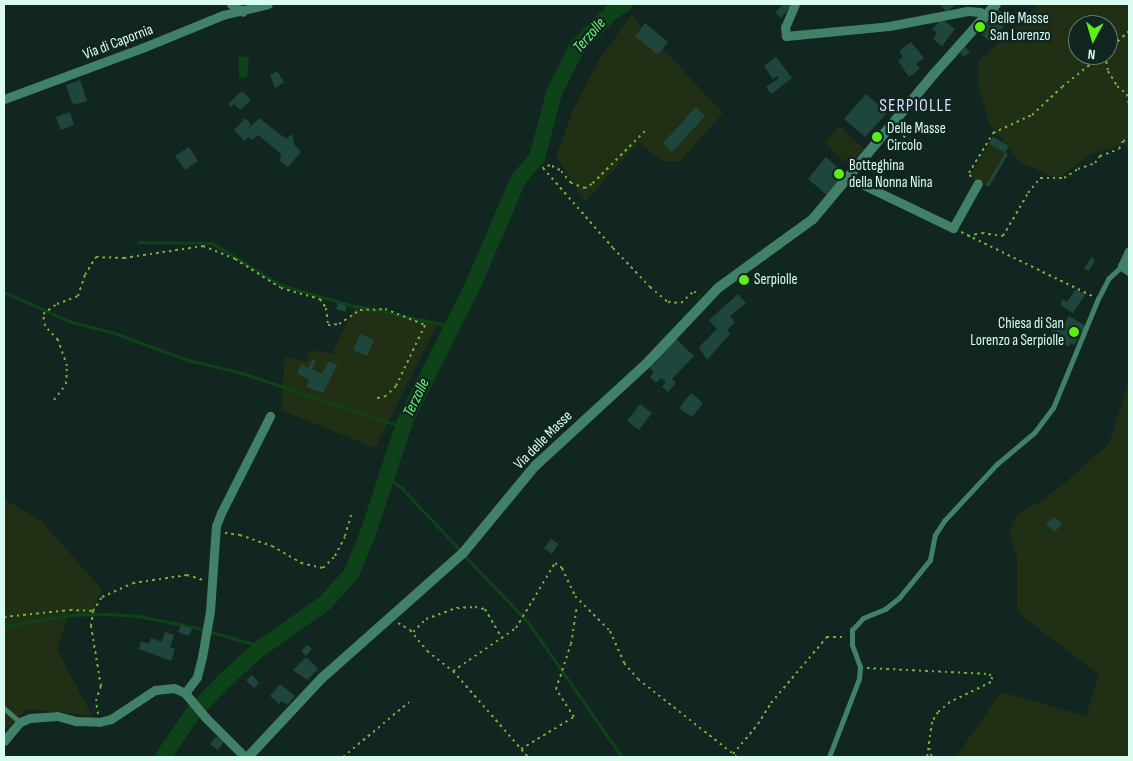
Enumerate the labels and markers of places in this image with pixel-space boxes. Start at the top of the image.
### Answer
place label: Delle Masse San Lorenzo [990,9,1051,44]
marker: Delle Masse San Lorenzo [974,21,986,33]
place label: Delle Masse Circolo [887,119,946,154]
marker: Delle Masse Circolo [871,131,883,143]
place label: Botteghina della Nonna Nina [849,156,933,191]
marker: Botteghina della Nonna Nina [833,168,845,180]
place label: Serpiolle [754,271,798,289]
marker: Serpiolle [738,274,750,286]
place label: Chiesa di San Lorenzo a Serpiolle [970,314,1064,349]
marker: Chiesa di San Lorenzo a Serpiolle [1068,326,1080,338]

